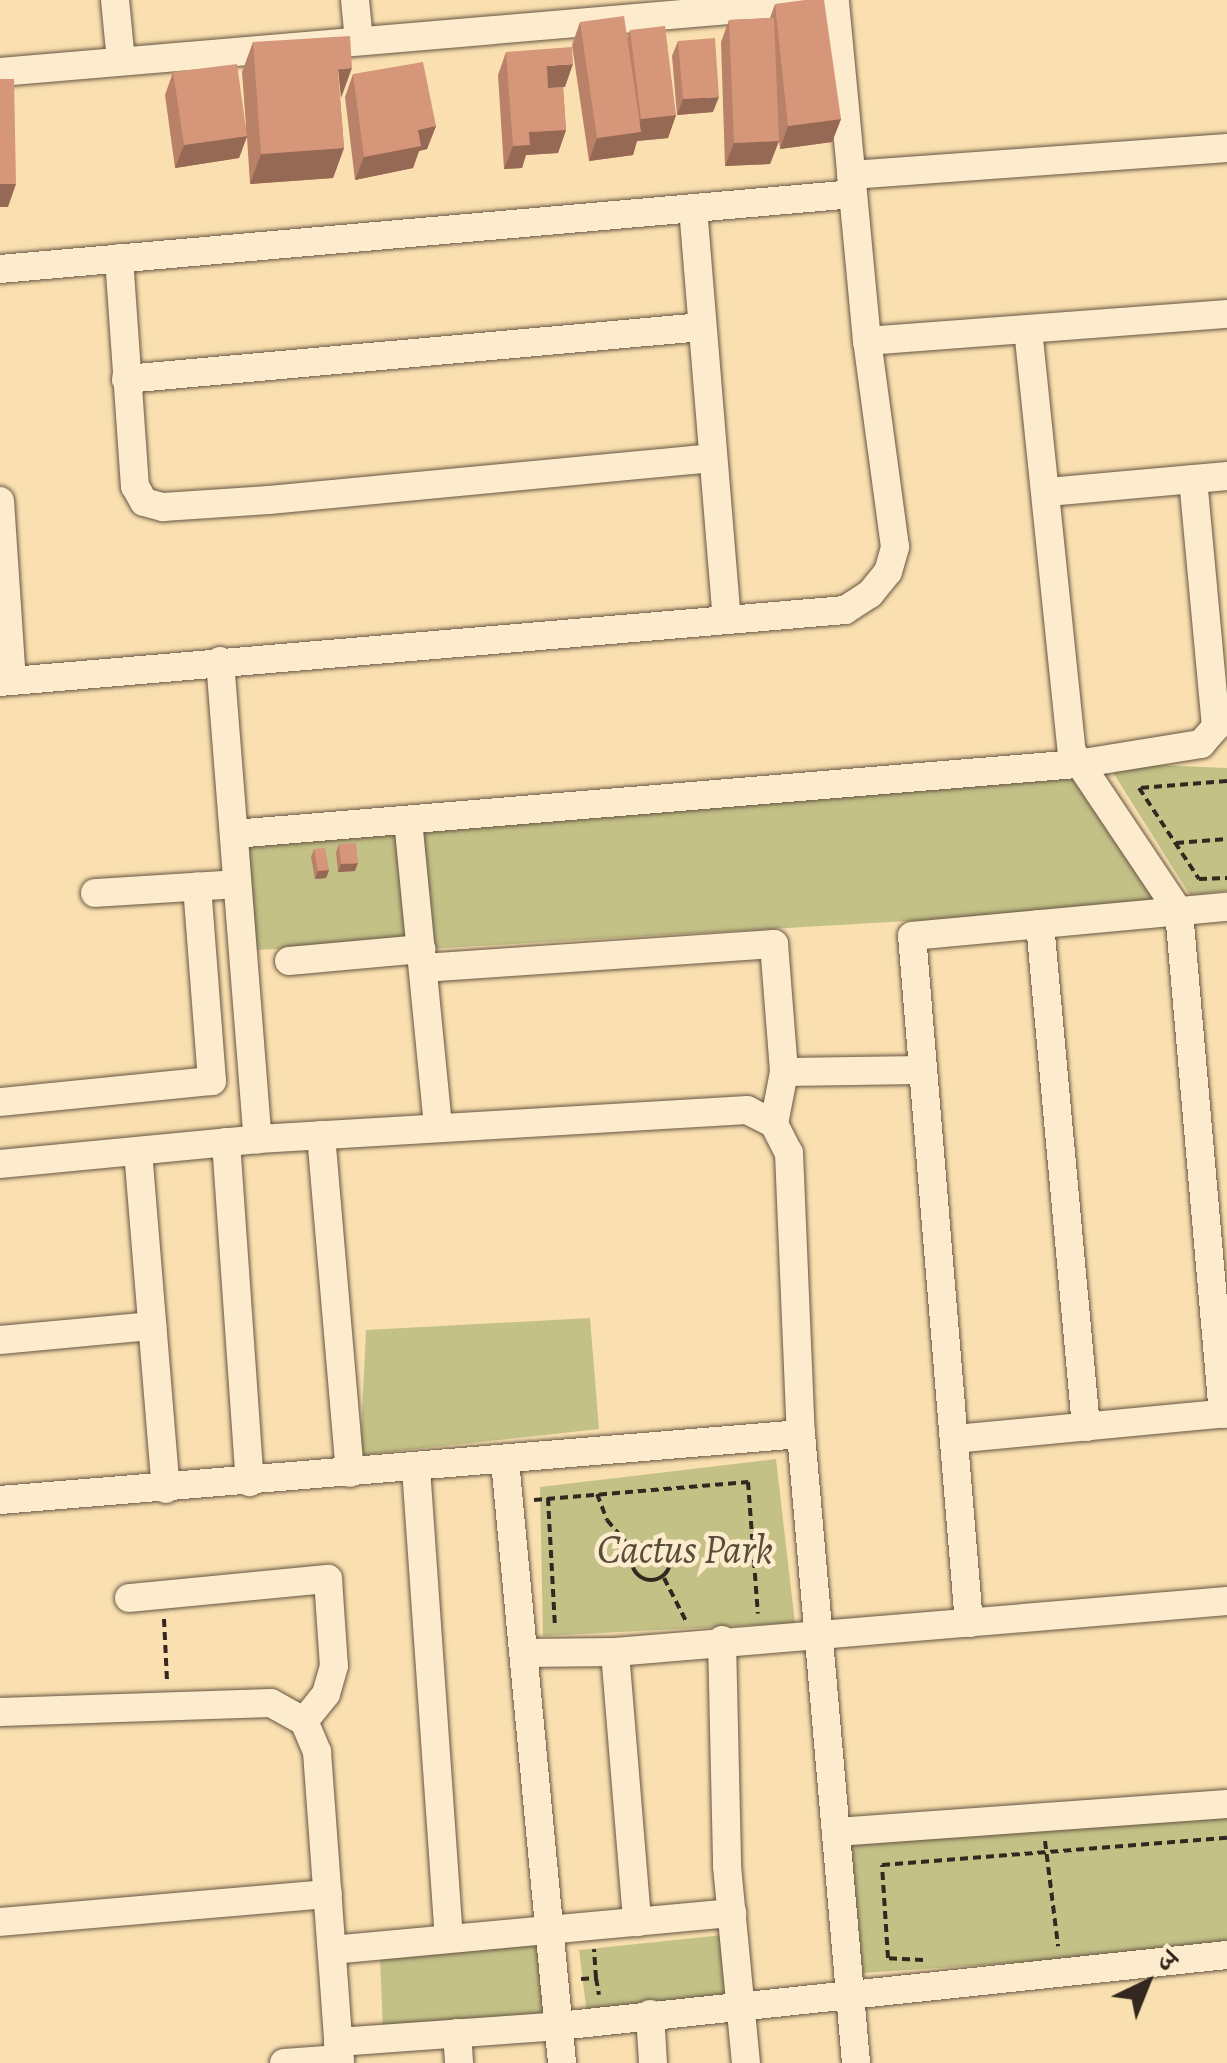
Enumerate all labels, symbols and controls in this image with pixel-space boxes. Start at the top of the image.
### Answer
park label: Cactus Park [597,1526,773,1574]
north arrow [1097,1933,1197,2033]
text: उ [1149,1942,1186,1980]

